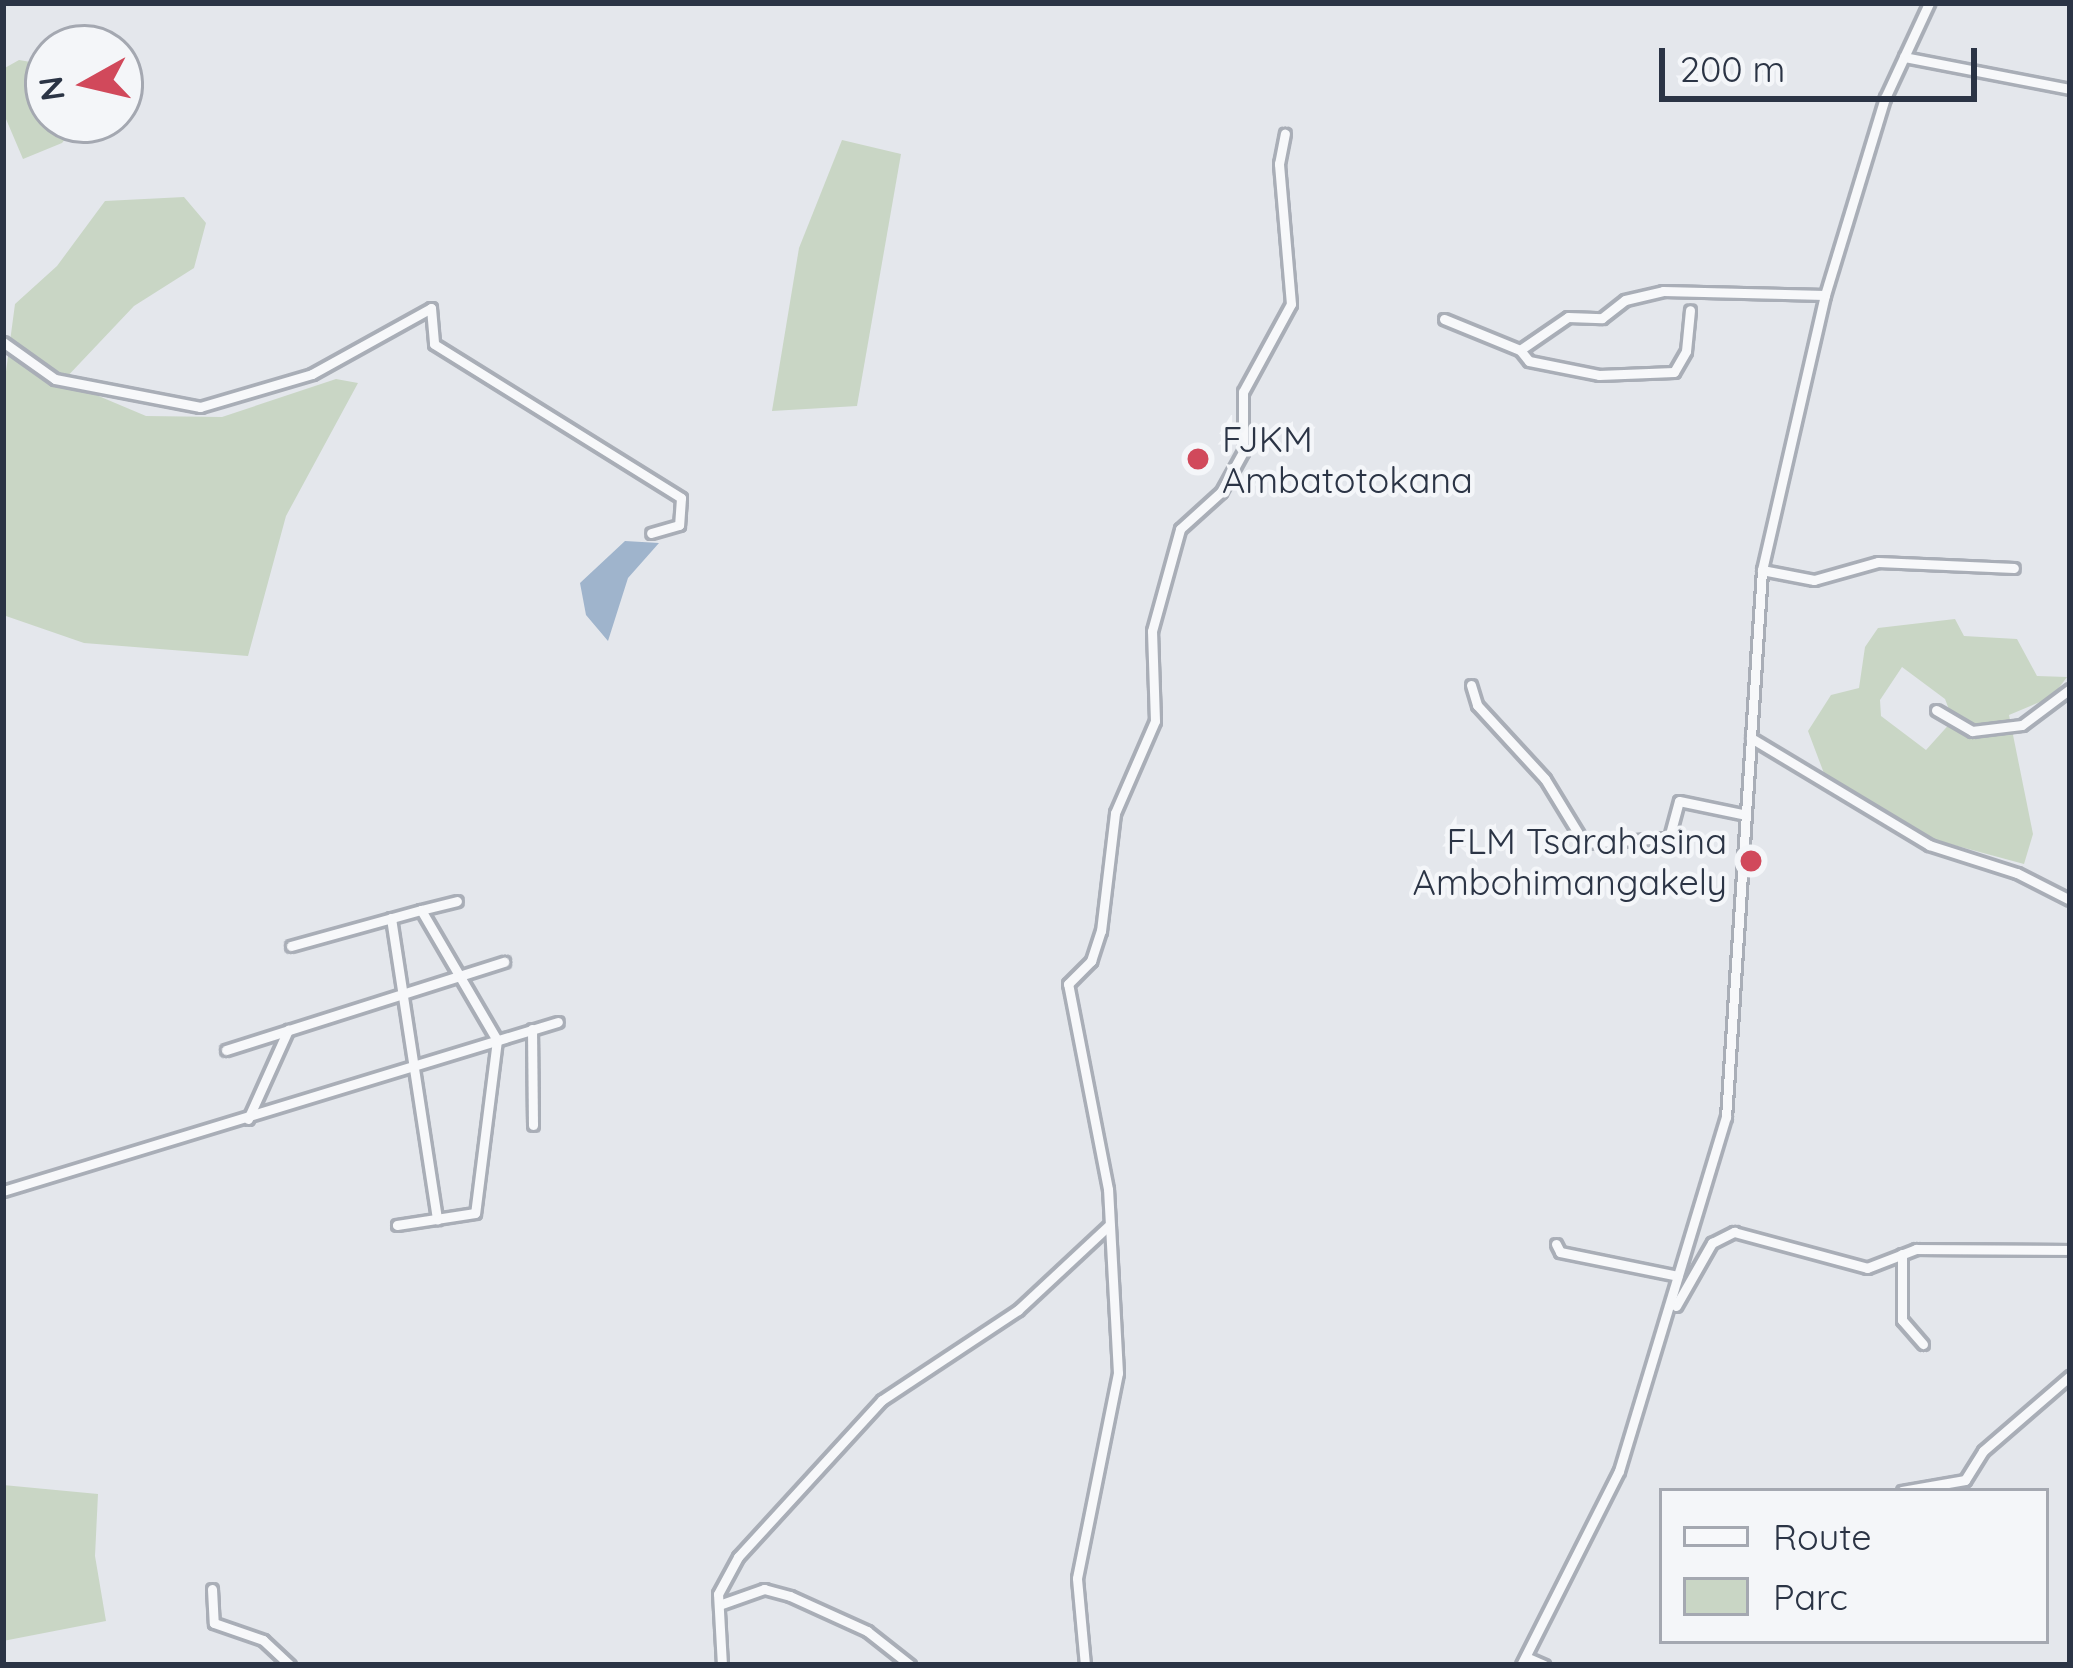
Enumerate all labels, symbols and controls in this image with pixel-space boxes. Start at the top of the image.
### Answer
north arrow [24,24,144,144]
scale bar [1665,24,1983,98]
text: 200 m [1680,46,1785,91]
text: N [29,74,73,104]
place label: FJKM Ambatotokana [1222,416,1473,501]
marker: FJKM Ambatotokana [1185,446,1211,472]
place label: FLM Tsarahasina Ambohimangakely [1413,818,1727,903]
marker: FLM Tsarahasina Ambohimangakely [1738,848,1764,874]
legend [1659,1488,2049,1644]
text: Route [1773,1514,1872,1559]
text: Parc [1773,1574,1848,1619]

